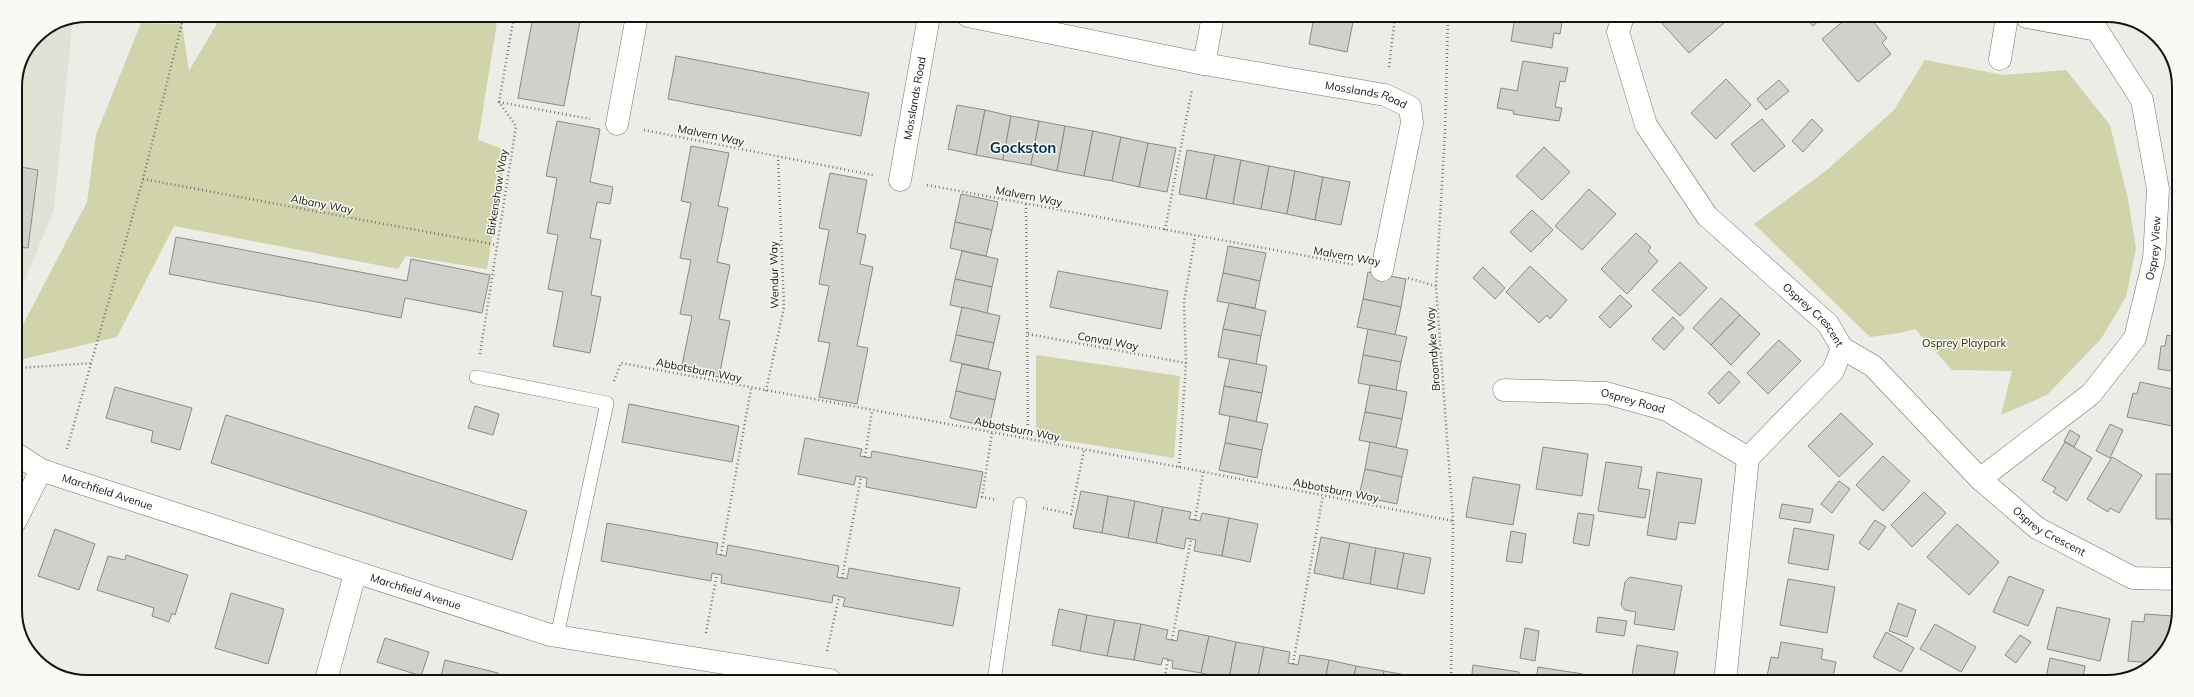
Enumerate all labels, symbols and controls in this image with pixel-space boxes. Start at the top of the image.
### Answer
street label: Mosslands Road [900,56,929,141]
street label: Mosslands Road [1324,78,1409,112]
street label: Malvern Way [676,121,746,149]
district label: Gockston [990,138,1056,157]
street label: Birkenshaw Way [483,148,511,236]
street label: Malvern Way [994,183,1064,209]
street label: Albany Way [290,191,354,217]
street label: Osprey View [2142,215,2163,282]
street label: Wendur Way [766,241,782,309]
street label: Malvern Way [1312,243,1382,269]
street label: Osprey Crescent [1780,280,1847,349]
street label: Broomdyke Way [1423,306,1443,392]
street label: Conval Way [1076,329,1140,353]
park label: Osprey Playpark [1922,336,2006,350]
street label: Abbotsburn Way [655,355,743,385]
street label: Osprey Road [1601,386,1667,416]
street label: Abbotsburn Way [973,414,1061,444]
street label: Marchfield Avenue [60,470,155,513]
street label: Abbotsburn Way [1292,475,1380,505]
street label: Osprey Crescent [2010,503,2088,559]
street label: Marchfield Avenue [369,570,463,613]

